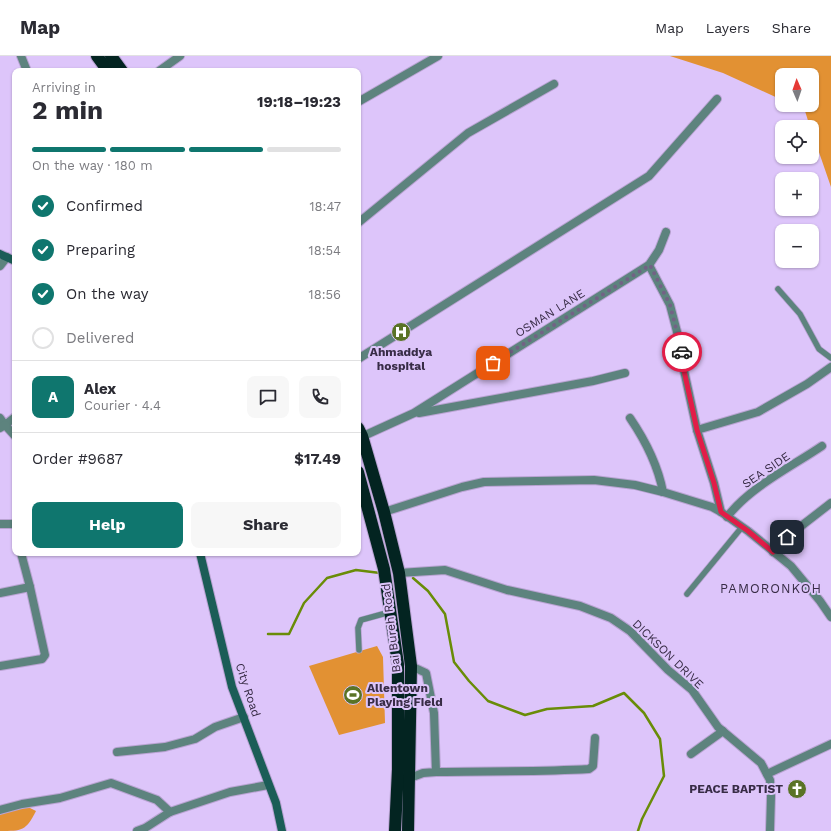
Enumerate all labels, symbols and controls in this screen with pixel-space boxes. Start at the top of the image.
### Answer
text: Map [20,16,60,39]
text: Map [655,20,684,36]
text: Layers [706,20,750,36]
text: Share [772,20,811,36]
north arrow [775,68,819,112]
map controls [775,68,819,268]
text: Arriving in [32,80,96,95]
text: 19:18–19:23 [257,93,341,111]
text: 2 min [32,95,103,125]
button: locate [775,120,819,164]
text: On the way · 180 m [32,158,153,173]
button: + [775,172,819,216]
icon: check [32,195,54,217]
text: Confirmed [66,197,143,215]
text: 18:47 [309,199,341,214]
button: − [775,224,819,268]
icon: check [32,239,54,261]
text: Preparing [66,241,135,259]
text: 18:54 [309,243,341,258]
icon: check [32,283,54,305]
text: On the way [66,285,148,303]
street label: OSMAN LANE [513,286,588,340]
text: 18:56 [309,287,341,302]
hospital icon: Ahmaddya hospital [390,321,412,343]
text: Delivered [66,329,134,347]
courier [662,332,702,372]
icon: car [671,341,693,363]
place label: Ahmaddya hospital [370,345,432,373]
pin [476,346,510,380]
icon: bag [482,352,504,374]
button: chat [247,376,289,418]
button: phone [299,376,341,418]
text: Alex [84,380,116,398]
text: A [48,388,58,406]
text: Courier · 4.4 [84,398,161,413]
street label: SEA SIDE [740,449,793,491]
text: Order #9687 [32,450,123,468]
text: $17.49 [294,450,341,468]
button: Help [32,502,183,548]
button: Share [191,502,341,548]
pin [770,520,804,554]
icon: home [776,526,798,548]
district label: PAMORONKOH [720,581,822,596]
street label: Bai Bureh Road [379,583,403,673]
street label: DICKSON DRIVE [630,617,707,692]
street label: City Road [233,661,263,719]
place label: Allentown Playing Field [367,681,443,709]
sports icon: Allentown Playing Field [342,684,364,706]
church icon: PEACE BAPTIST [786,778,808,800]
place label: PEACE BAPTIST [689,782,783,796]

